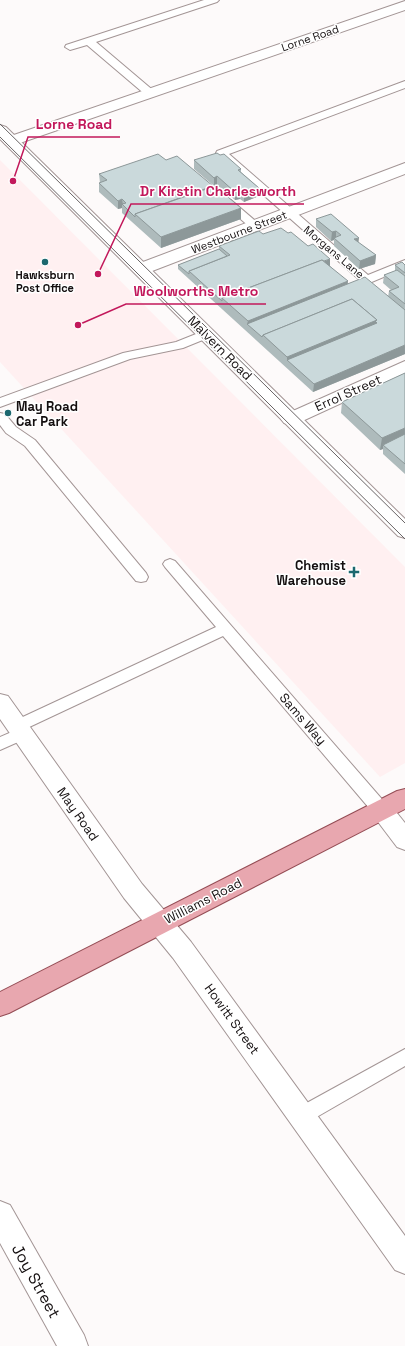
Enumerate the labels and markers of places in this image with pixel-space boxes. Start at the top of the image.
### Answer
callout: Lorne Road [28,111,120,137]
callout: Dr Kirstin Charlesworth [131,178,304,204]
marker: Hawksburn Post Office [40,257,50,267]
place label: Hawksburn Post Office [16,268,75,295]
callout: Woolworths Metro [126,278,266,304]
place label: May Road Car Park [16,398,78,430]
marker: May Road Car Park [3,408,13,418]
place label: Chemist Warehouse [276,557,346,589]
marker: Chemist Warehouse [349,567,359,577]

